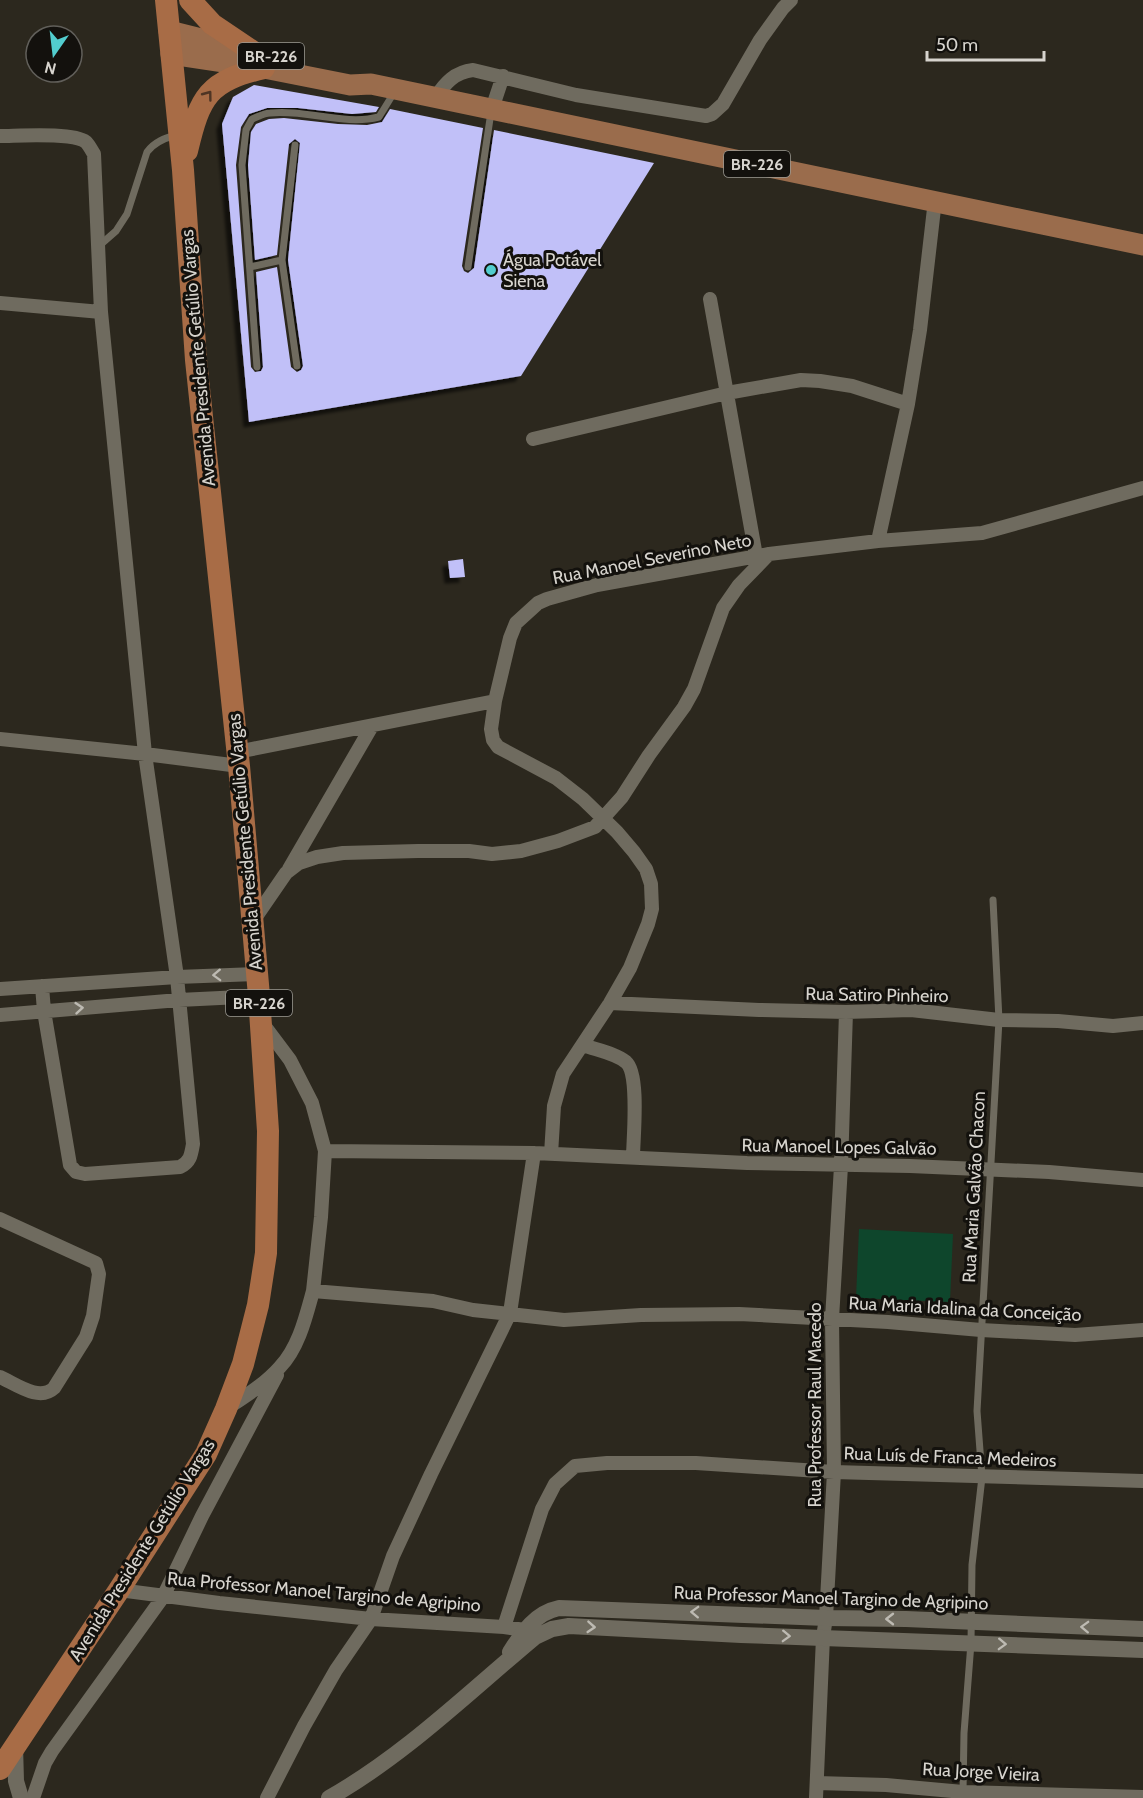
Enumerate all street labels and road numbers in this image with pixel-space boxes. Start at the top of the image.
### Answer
road number: BR-226 [238,43,304,69]
road number: BR-226 [724,151,790,177]
street label: Avenida Presidente Getúlio Vargas [176,229,220,487]
street label: Rua Manoel Severino Neto [551,529,753,589]
street label: Avenida Presidente Getúlio Vargas [223,713,267,971]
street label: Rua Satiro Pinheiro [805,983,949,1007]
road number: BR-226 [226,990,292,1016]
street label: Rua Maria Galvão Chacon [958,1091,990,1283]
street label: Rua Manoel Lopes Galvão [741,1134,937,1160]
street label: Rua Maria Idalina da Conceição [848,1292,1082,1326]
street label: Rua Professor Raul Macedo [804,1302,826,1508]
street label: Avenida Presidente Getúlio Vargas [64,1435,220,1665]
street label: Rua Luís de Franca Medeiros [843,1442,1057,1472]
street label: Rua Professor Manoel Targino de Agripino [166,1567,482,1617]
street label: Rua Professor Manoel Targino de Agripino [673,1582,989,1614]
street label: Rua Jorge Vieira [922,1758,1041,1786]

